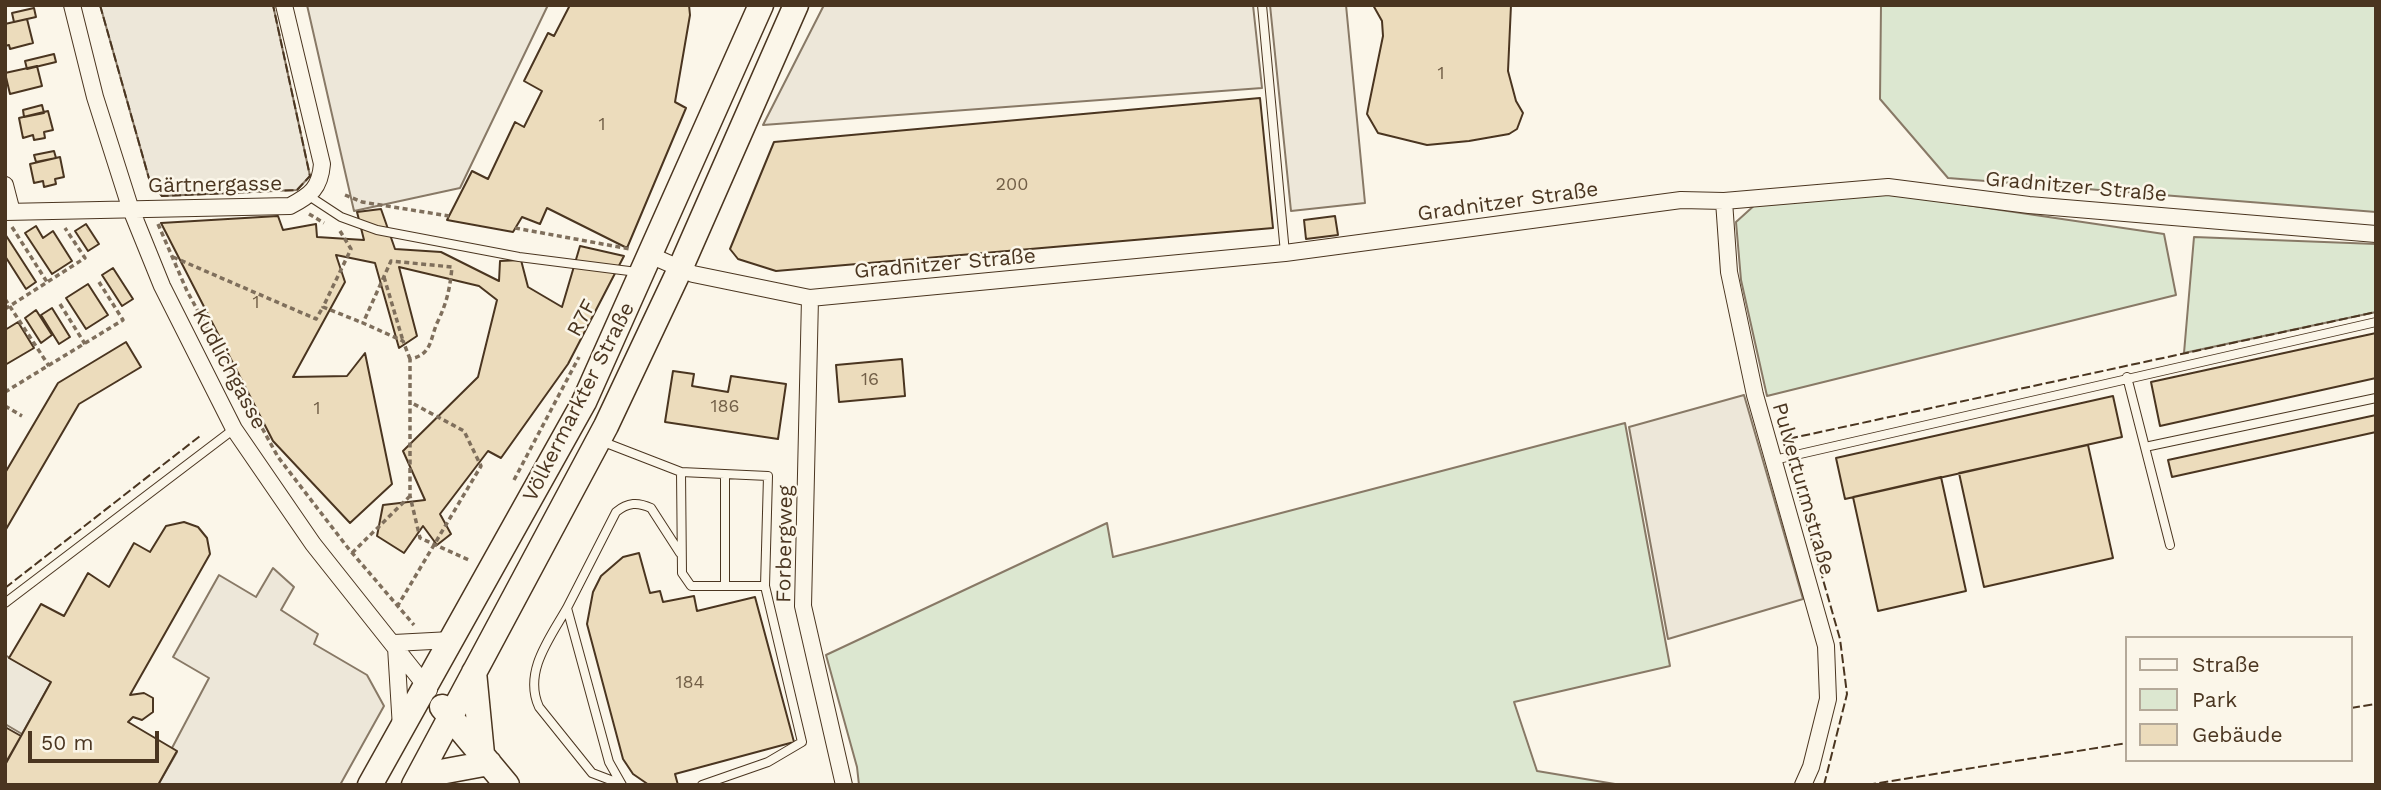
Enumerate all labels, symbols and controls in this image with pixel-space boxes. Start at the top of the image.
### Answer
house number: 1 [1437,63,1445,85]
house number: 1 [598,114,606,136]
street label: Gradnitzer Straße [1984,167,2168,207]
street label: Gärtnergasse [148,171,282,199]
house number: 200 [996,174,1028,196]
street label: Gradnitzer Straße [1416,177,1600,227]
street label: Gradnitzer Straße [853,244,1037,284]
house number: 1 [252,292,260,314]
street label: R7F [562,295,602,341]
street label: Völkermarkter Straße [518,298,640,506]
street label: Kudlichgasse [187,304,271,434]
house number: 16 [861,369,879,391]
house number: 186 [710,396,740,418]
house number: 1 [313,398,321,420]
street label: Pulverturmstraße [1766,400,1840,578]
street label: Forbergweg [771,485,799,603]
legend [2126,636,2353,762]
text: Straße [2192,652,2260,677]
house number: 184 [675,672,705,694]
text: Park [2192,687,2237,712]
scale bar [32,716,163,760]
text: Gebäude [2192,722,2283,747]
text: 50 m [41,730,93,755]

